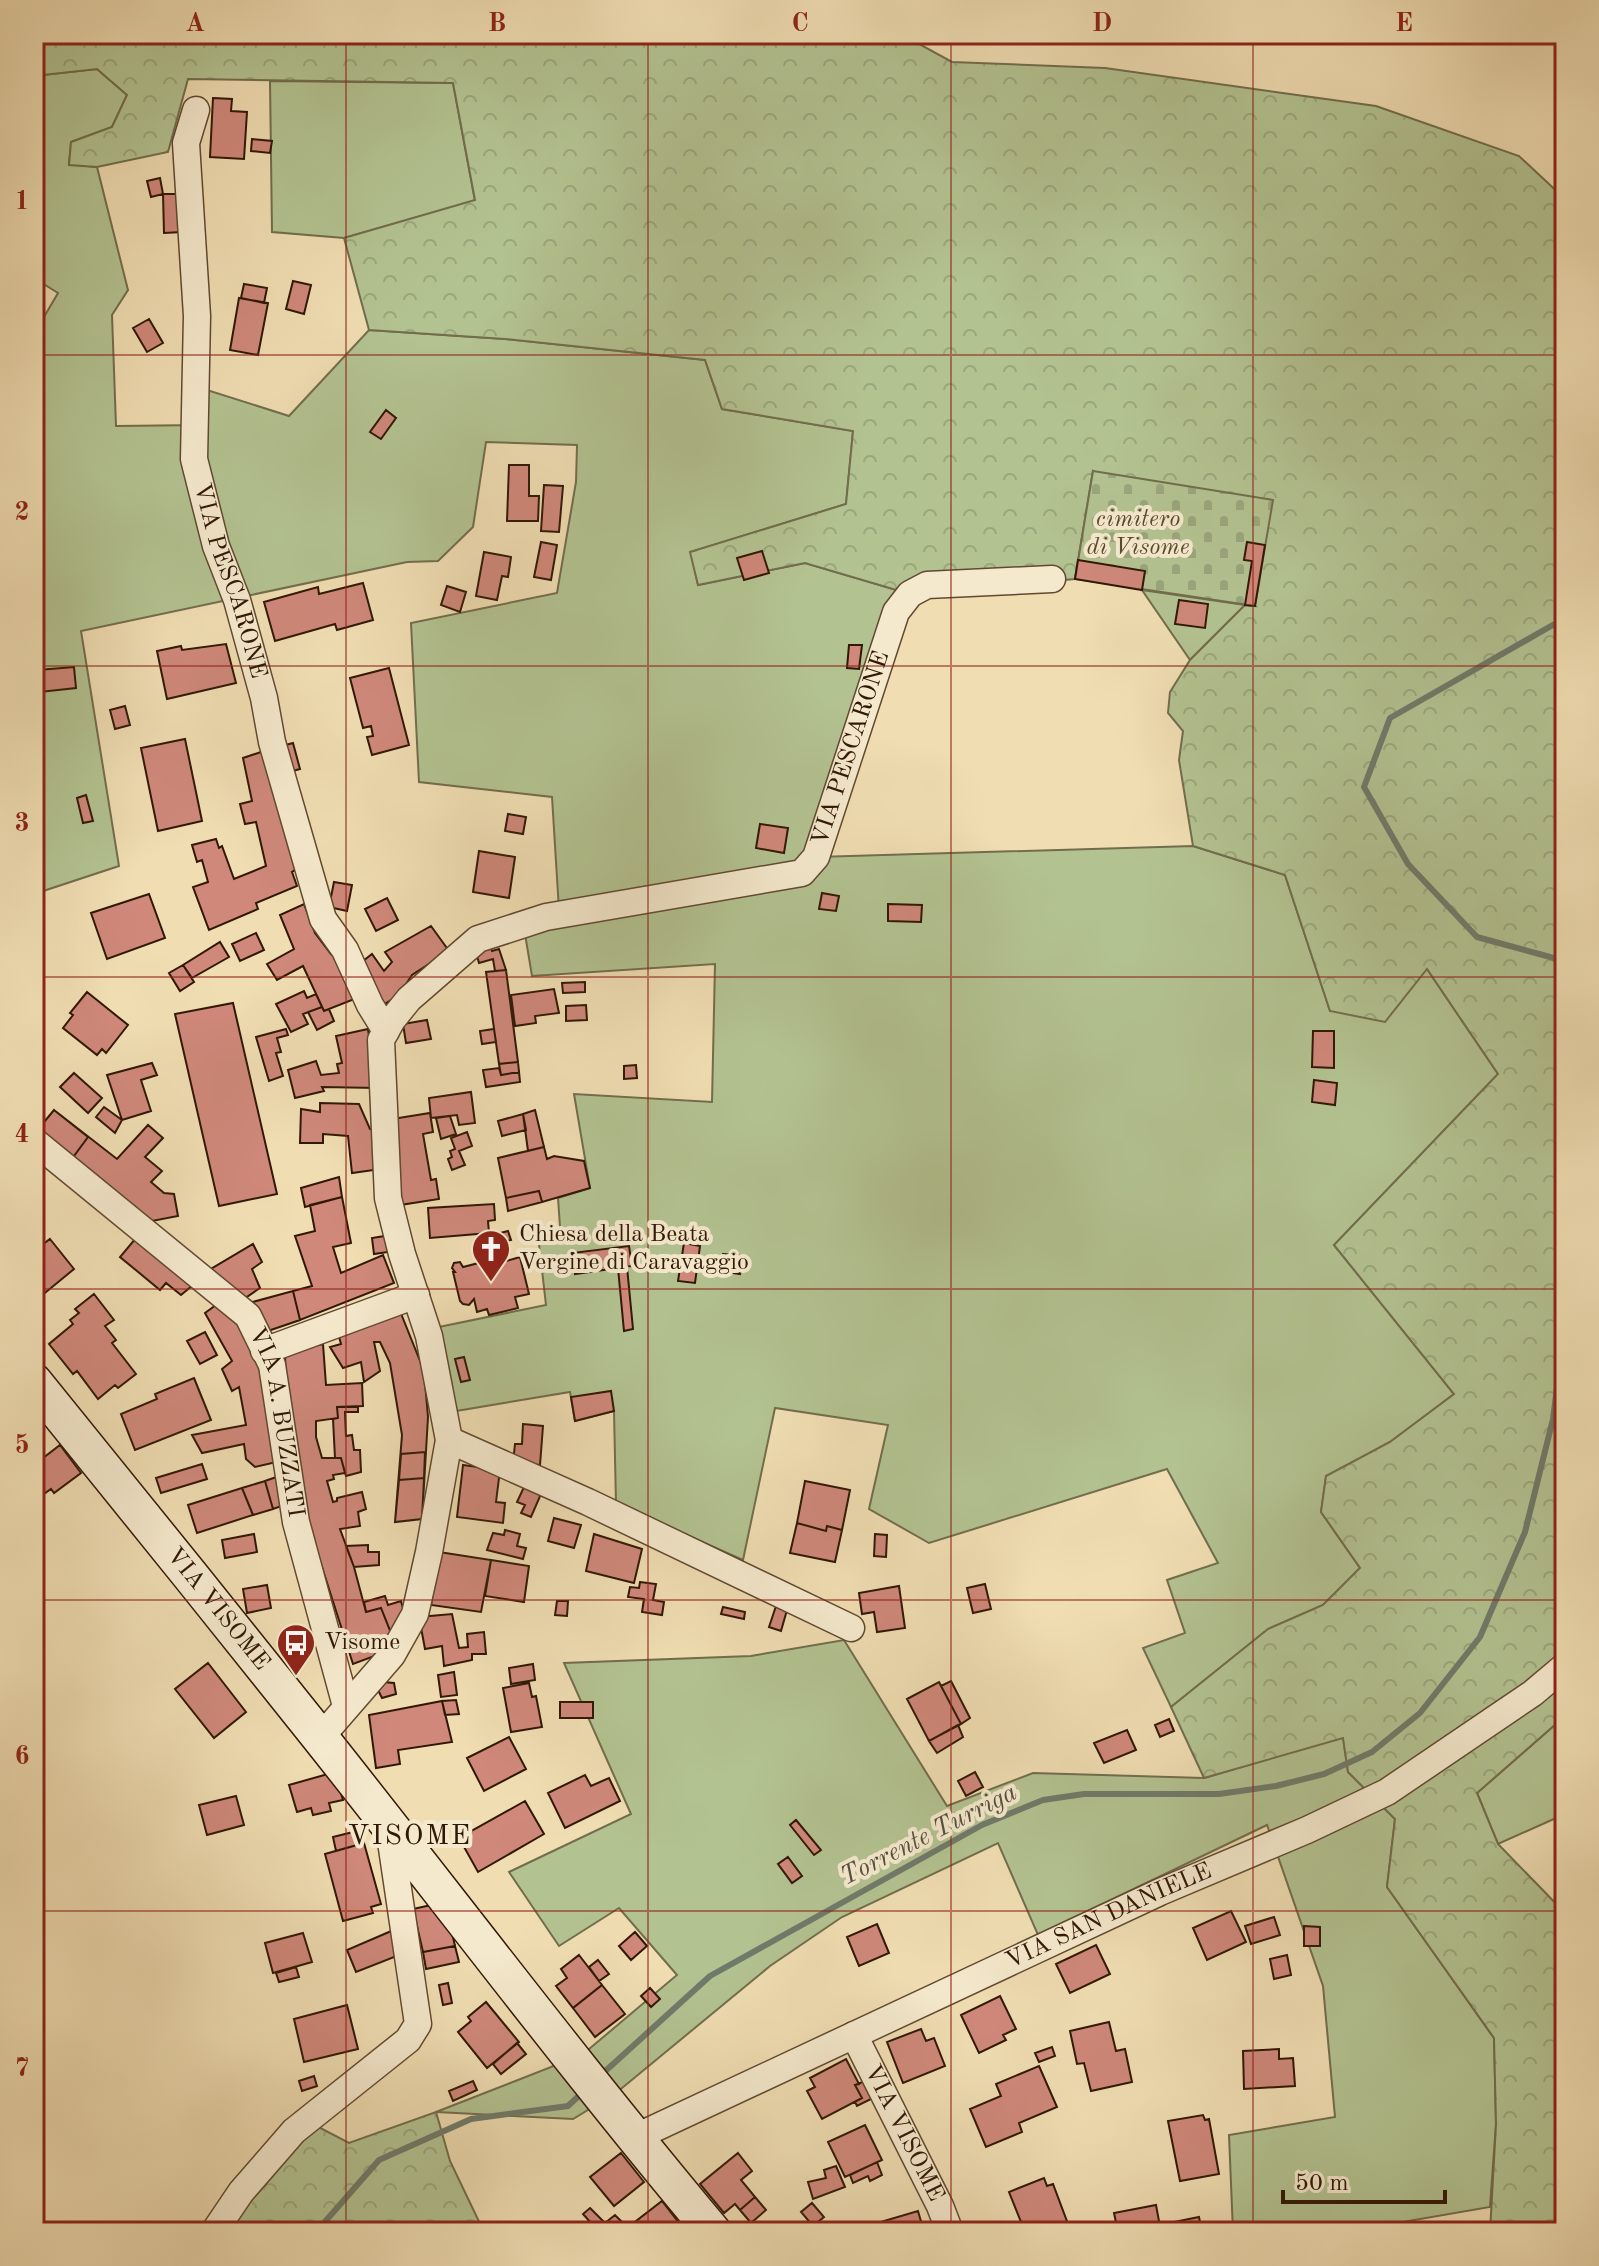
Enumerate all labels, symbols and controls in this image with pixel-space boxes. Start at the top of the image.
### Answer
text: A [185,11,205,37]
text: B [488,11,506,37]
text: C [791,11,809,37]
text: D [1092,11,1112,37]
text: E [1395,11,1413,37]
text: 1 [14,189,30,215]
street label: VIA PESCARONE [189,481,270,681]
text: 2 [14,500,30,526]
park label: cimitero di Visome [1086,508,1190,560]
street label: VIA PESCARONE [808,648,894,849]
text: 3 [14,811,30,837]
text: 4 [14,1122,30,1148]
place label: Chiesa della Beata Vergine di Caravaggio [519,1223,749,1275]
church icon: Chiesa della Beata Vergine di Caravaggio [470,1228,512,1283]
street label: VIA A. BUZZATI [244,1324,307,1519]
text: 5 [14,1433,30,1459]
street label: VIA VISOME [161,1543,274,1675]
bus stop icon: Visome [275,1622,317,1677]
place label: Visome [324,1631,400,1655]
text: 6 [14,1744,30,1770]
water label: Torrente Turriga [836,1779,1022,1891]
district label: VISOME [348,1823,472,1851]
street label: VIA SAN DANIELE [1002,1860,1215,1974]
text: 7 [14,2056,30,2082]
street label: VIA VISOME [859,2061,948,2205]
scale bar [1283,2154,1445,2204]
text: 50 m [1295,2172,1349,2196]

